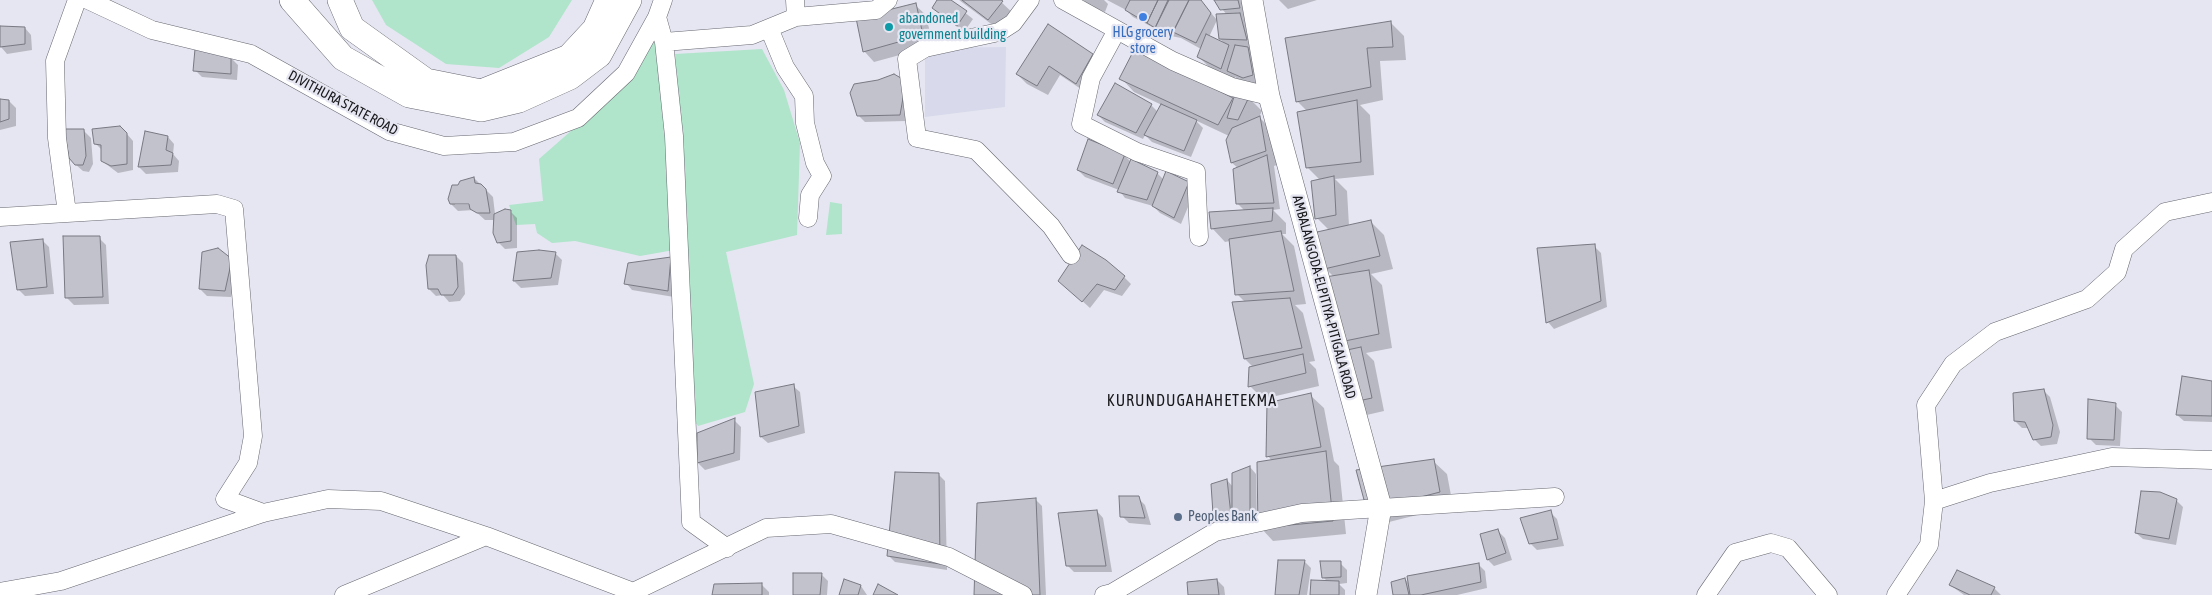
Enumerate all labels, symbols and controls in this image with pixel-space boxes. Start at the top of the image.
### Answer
place label: abandoned government building [899,11,1006,44]
marker: HLG grocery store [1137,11,1149,23]
marker: abandoned government building [883,21,895,33]
place label: HLG grocery store [1113,25,1173,58]
street label: DIVITHURA STATE ROAD [285,67,401,139]
street label: AMBALANGODA-ELPITIYA-PITIGALA ROAD [1289,193,1359,401]
district label: KURUNDUGAHAHETEKMA [1105,391,1279,411]
place label: Peoples Bank [1188,509,1257,525]
marker: Peoples Bank [1172,511,1184,523]

